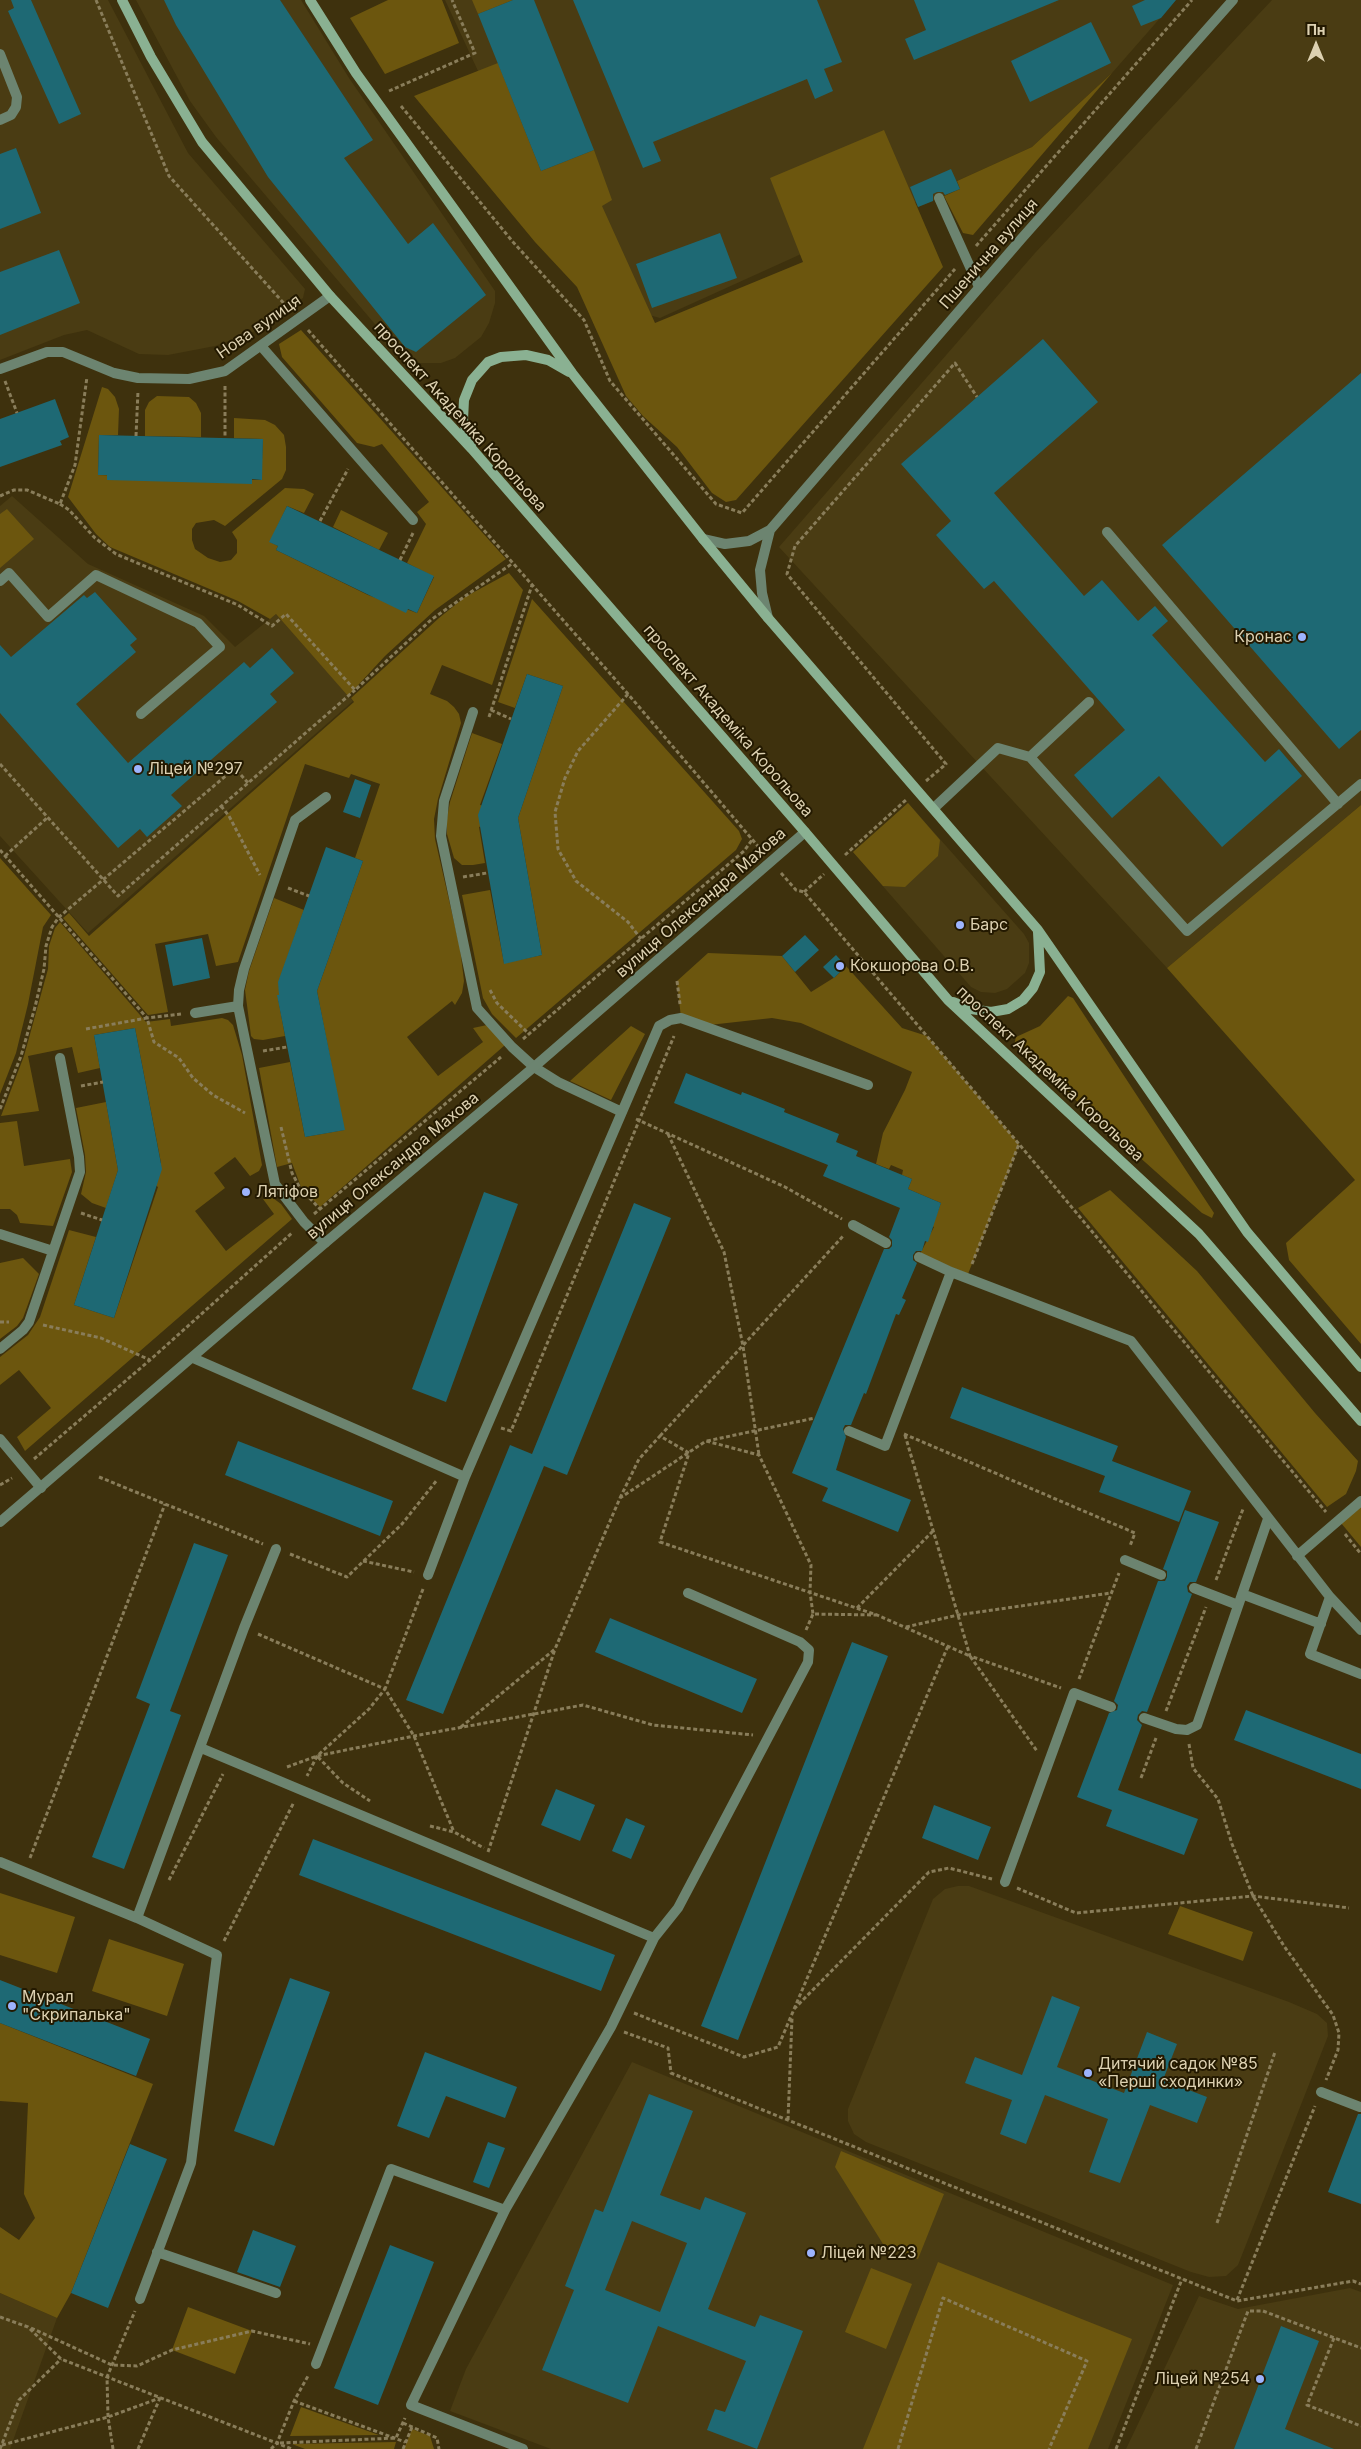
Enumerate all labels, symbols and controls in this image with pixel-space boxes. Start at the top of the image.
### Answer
north arrow [1291,20,1341,70]
text: Пн [1306,21,1326,38]
street label: Пшенична вулиця [936,195,1042,313]
street label: Нова вулиця [213,291,305,363]
street label: проспект Академіка Корольова [370,318,550,516]
street label: проспект Академіка Корольова [639,621,817,821]
place label: Кронас [1234,627,1292,647]
marker: Кронас [1296,631,1308,643]
place label: Ліцей №297 [148,759,243,779]
marker: Ліцей №297 [132,763,144,775]
street label: вулиця Олександра Махова [612,824,790,982]
place label: Барс [970,915,1008,935]
marker: Барс [954,919,966,931]
place label: Кокшорова О.В. [850,956,974,976]
marker: Кокшорова О.В. [834,960,846,972]
street label: проспект Академіка Корольова [953,982,1147,1166]
street label: вулиця Олександра Махова [303,1088,483,1244]
place label: Лятіфов [256,1182,318,1202]
marker: Лятіфов [240,1186,252,1198]
place label: Мурал "Скрипалька" [22,1987,131,2025]
marker: Мурал "Скрипалька" [6,2000,18,2012]
place label: Дитячий садок №85 «Перші сходинки» [1098,2054,1258,2092]
marker: Дитячий садок №85 «Перші сходинки» [1082,2067,1094,2079]
place label: Ліцей №223 [821,2243,917,2263]
marker: Ліцей №223 [805,2247,817,2259]
place label: Ліцей №254 [1154,2369,1250,2389]
marker: Ліцей №254 [1254,2373,1266,2385]

